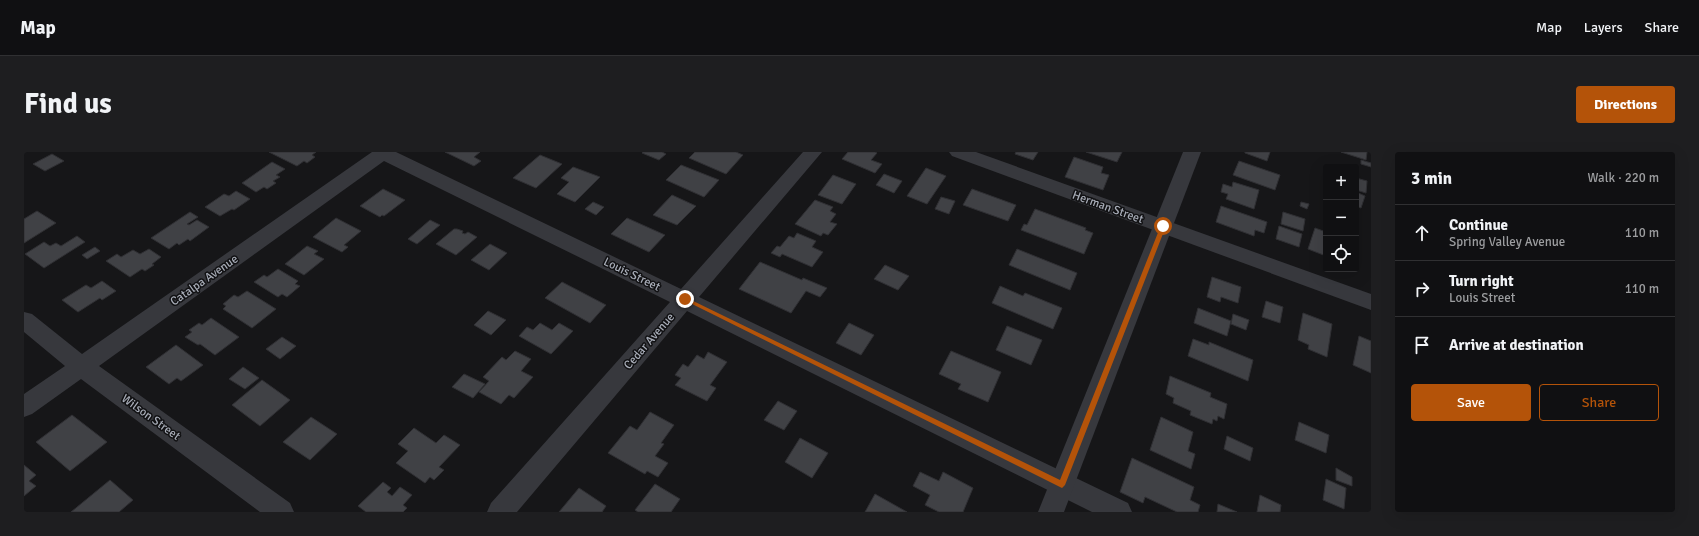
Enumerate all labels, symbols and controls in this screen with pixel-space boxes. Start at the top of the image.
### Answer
text: Map [20,16,56,40]
text: Map [1536,19,1562,36]
text: Layers [1584,19,1623,36]
text: Share [1645,19,1679,36]
button: Directions [1576,86,1675,123]
text: Find us [24,87,112,121]
map controls [1323,164,1359,272]
button: + [1323,164,1359,200]
text: 3 min [1411,168,1452,189]
text: Walk · 220 m [1588,170,1659,186]
street label: Herman Street [1070,188,1145,227]
button: − [1323,200,1359,236]
text: Continue [1449,216,1508,234]
route start [1154,217,1172,235]
icon: ahead [1411,222,1433,244]
text: 110 m [1625,225,1659,241]
text: Spring Valley Avenue [1449,234,1565,250]
button: locate [1323,236,1359,272]
street label: Catalpa Avenue [167,251,241,309]
street label: Louis Street [601,254,663,295]
text: Turn right [1449,272,1514,290]
icon: right [1411,278,1433,300]
text: 110 m [1625,281,1659,297]
route end [676,290,694,308]
text: Louis Street [1449,290,1515,306]
street label: Cedar Avenue [621,310,678,373]
icon: arrive [1411,334,1433,356]
text: Arrive at destination [1449,336,1584,354]
button: Save [1411,384,1531,421]
button: Share [1539,384,1659,421]
street label: Wilson Street [118,391,183,444]

